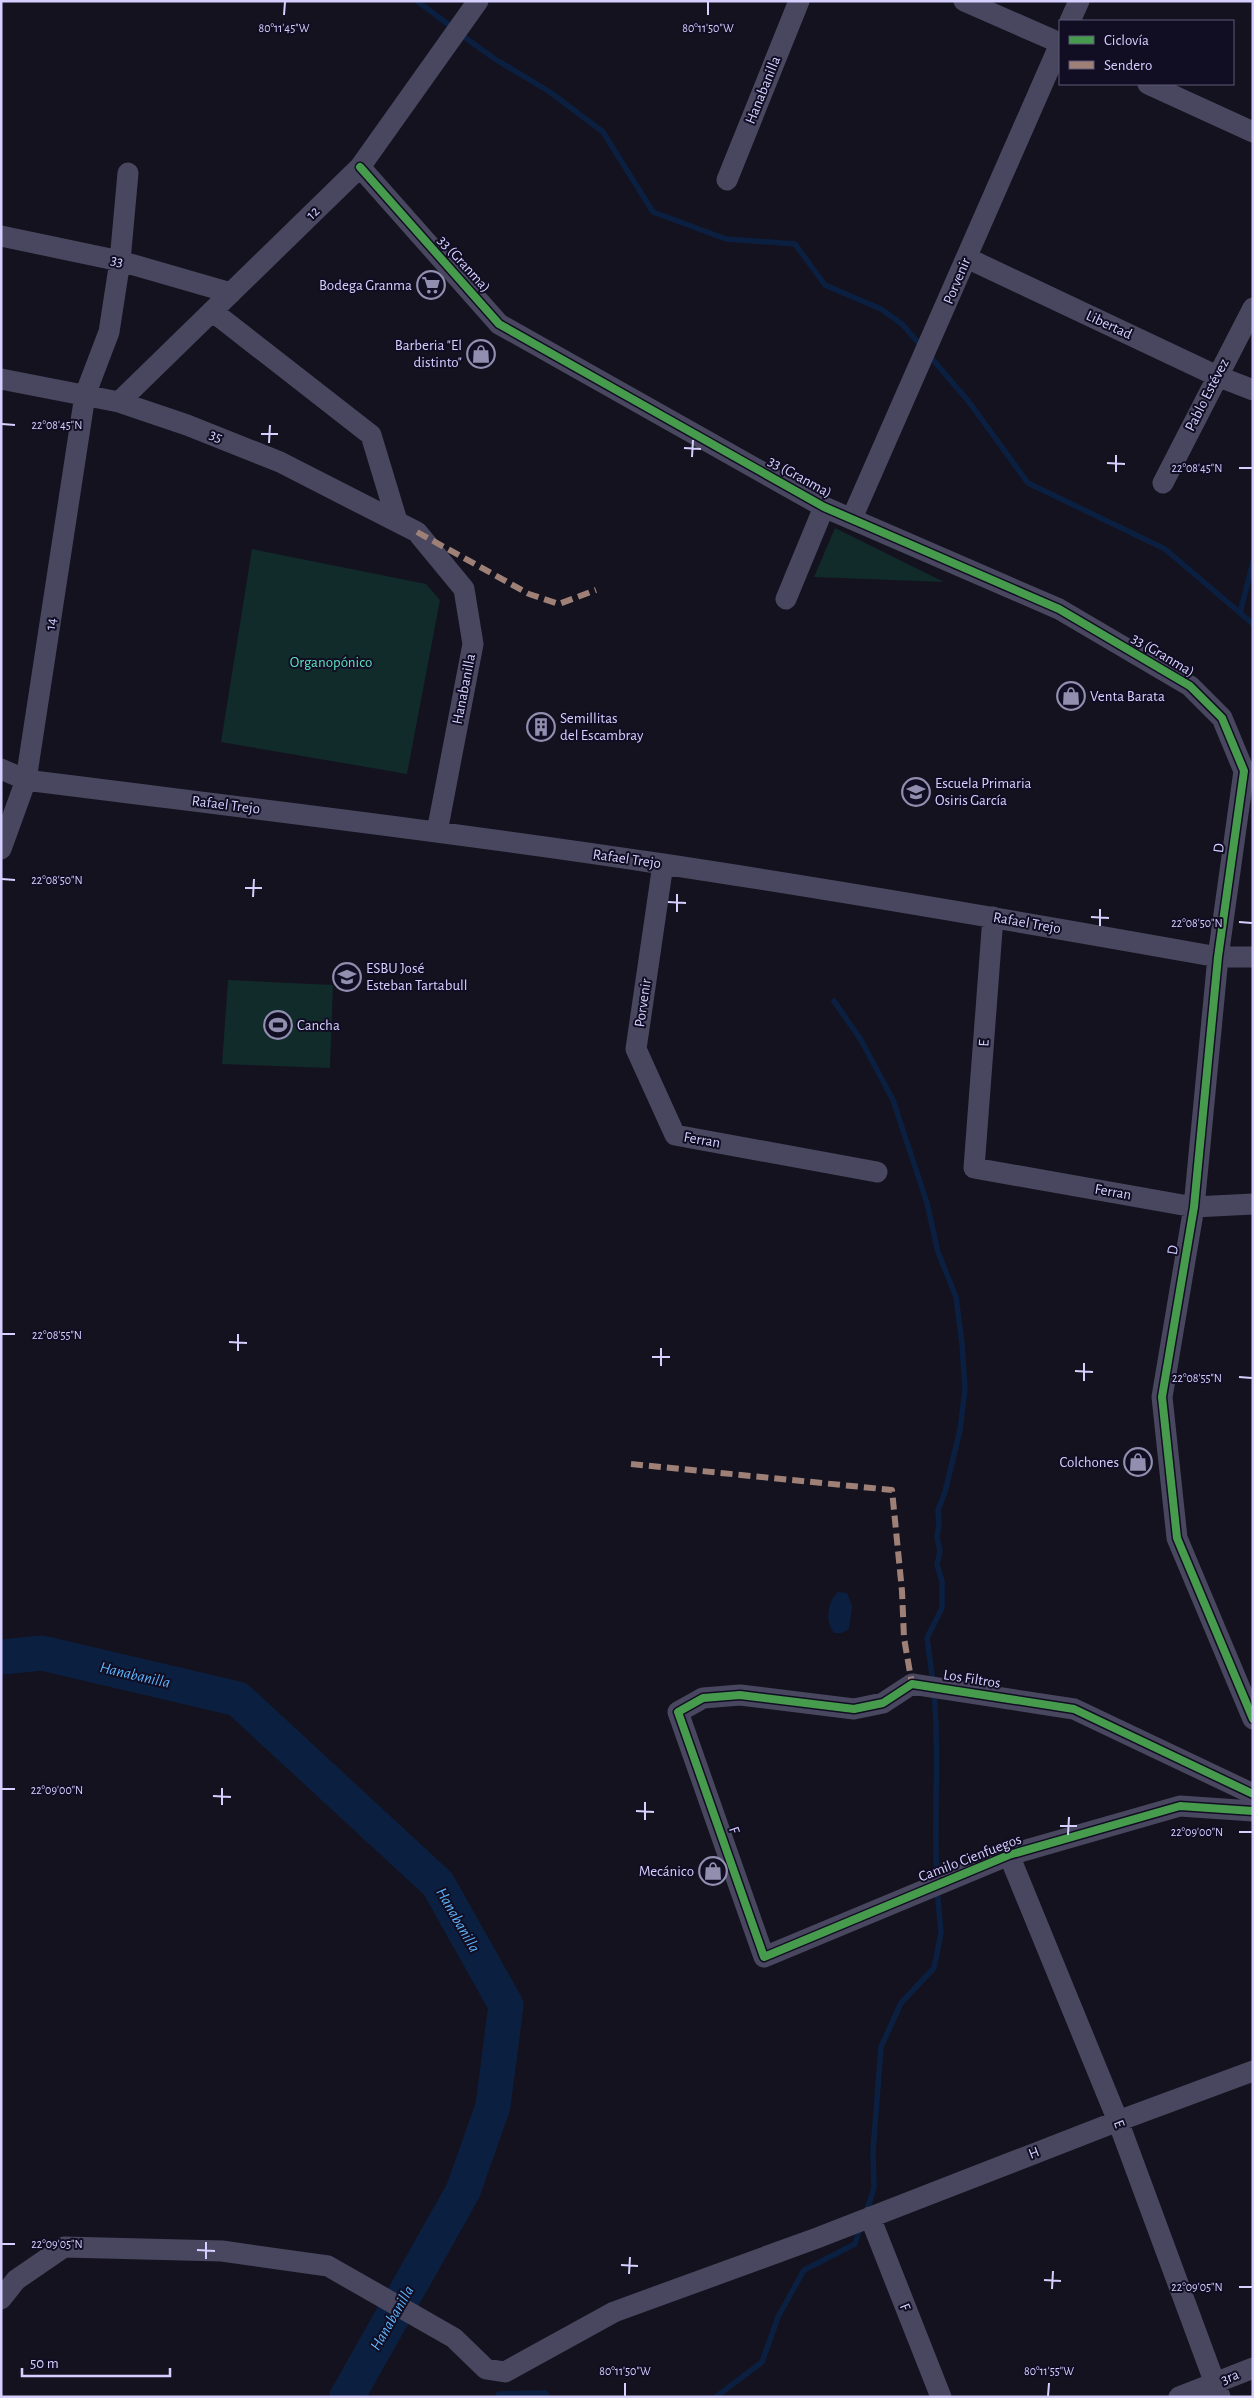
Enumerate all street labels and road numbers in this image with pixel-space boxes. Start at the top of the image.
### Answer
street label: Hanabanilla [743,54,783,126]
street label: 12 [303,203,323,223]
street label: 33 (Granma) [435,233,493,295]
street label: 33 [109,252,125,270]
street label: Porvenir [941,256,973,306]
street label: Libertad [1084,308,1134,342]
street label: Pablo Estévez [1182,356,1232,434]
street label: 35 [207,427,225,445]
street label: 33 (Granma) [766,453,834,501]
street label: 14 [43,617,59,631]
street label: 33 (Granma) [1129,630,1197,680]
street label: Hanabanilla [450,652,478,726]
street label: Rafael Trejo [191,793,261,817]
street label: D [1211,842,1227,854]
street label: Rafael Trejo [592,847,662,871]
street label: Rafael Trejo [992,910,1062,936]
street label: Porvenir [632,978,654,1028]
street label: E [976,1039,992,1047]
street label: Ferran [683,1129,721,1151]
street label: Ferran [1094,1181,1132,1203]
street label: D [1165,1244,1181,1256]
street label: Los Filtros [942,1667,1002,1691]
street label: F [726,1824,742,1836]
street label: Camilo Cienfuegos [916,1831,1024,1885]
street label: E [1111,2118,1127,2130]
street label: H [1027,2144,1041,2162]
street label: F [897,2301,913,2313]
street label: 3ra [1219,2367,1241,2387]

